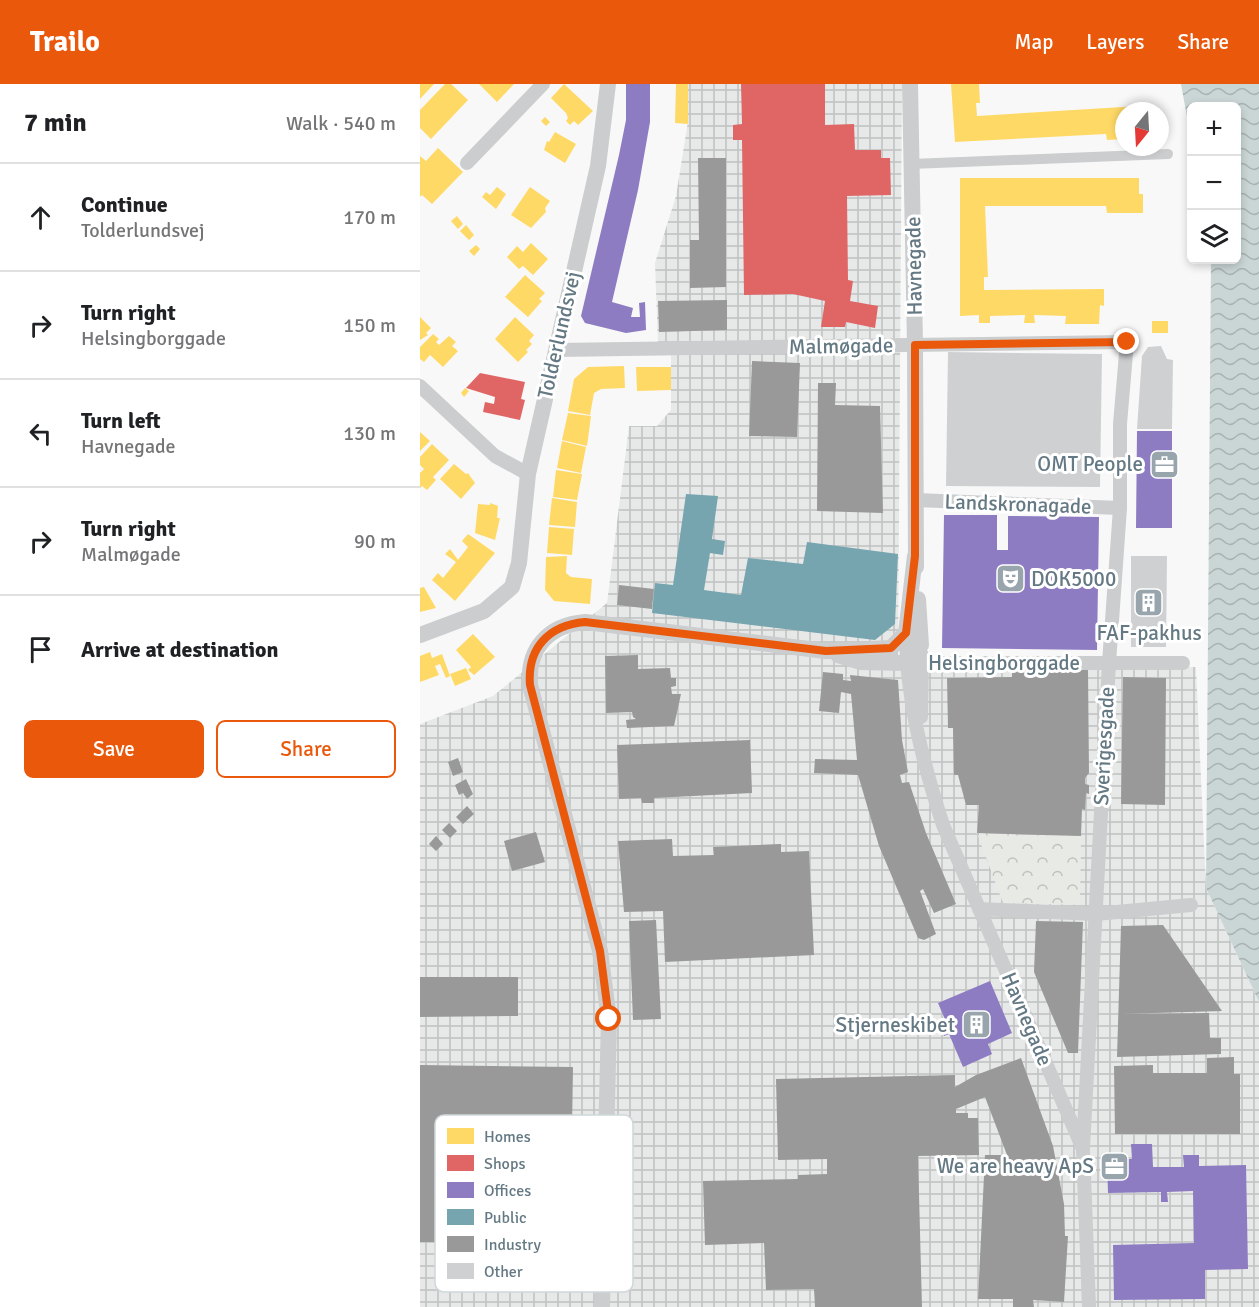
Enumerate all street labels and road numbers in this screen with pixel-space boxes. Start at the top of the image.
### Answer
street label: Havnegade [900,216,928,316]
street label: Tolderlundsvej [532,269,586,401]
street label: Malmøgade [788,332,894,360]
street label: Landskronagade [944,488,1092,520]
street label: Helsingborggade [928,650,1080,676]
street label: Sverigesgade [1088,686,1120,806]
street label: Havnegade [996,968,1058,1070]

